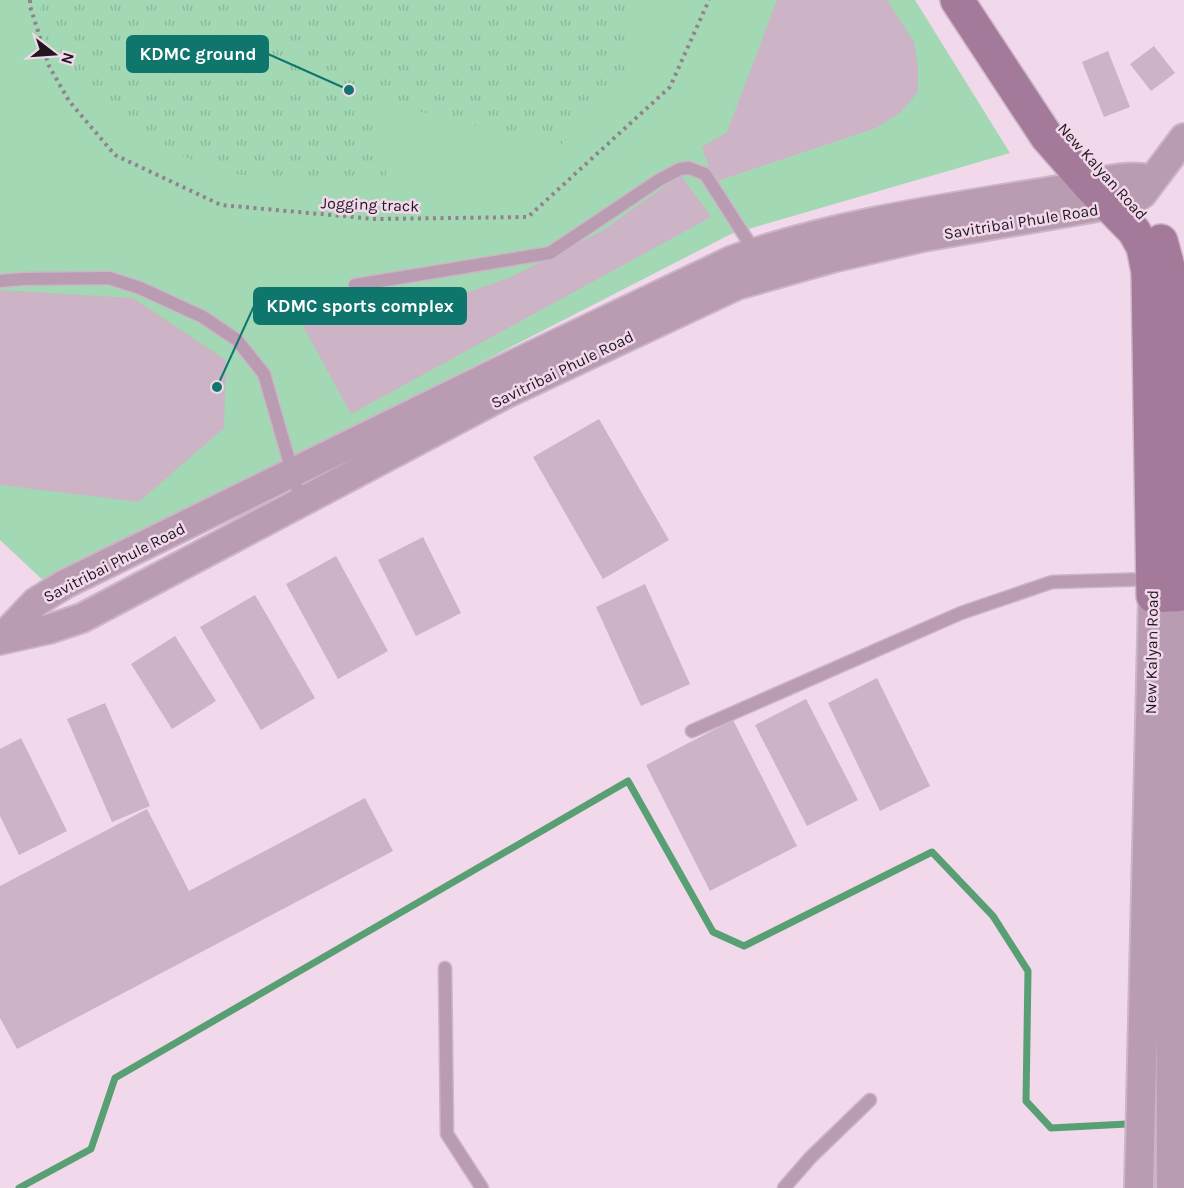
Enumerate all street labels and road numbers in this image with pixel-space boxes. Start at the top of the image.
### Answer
street label: New Kalyan Road [1054,119,1151,224]
street label: Jogging track [320,193,419,216]
street label: Savitribai Phule Road [942,200,1100,243]
street label: Savitribai Phule Road [488,327,637,412]
street label: Savitribai Phule Road [40,519,188,606]
street label: New Kalyan Road [1141,590,1162,714]

